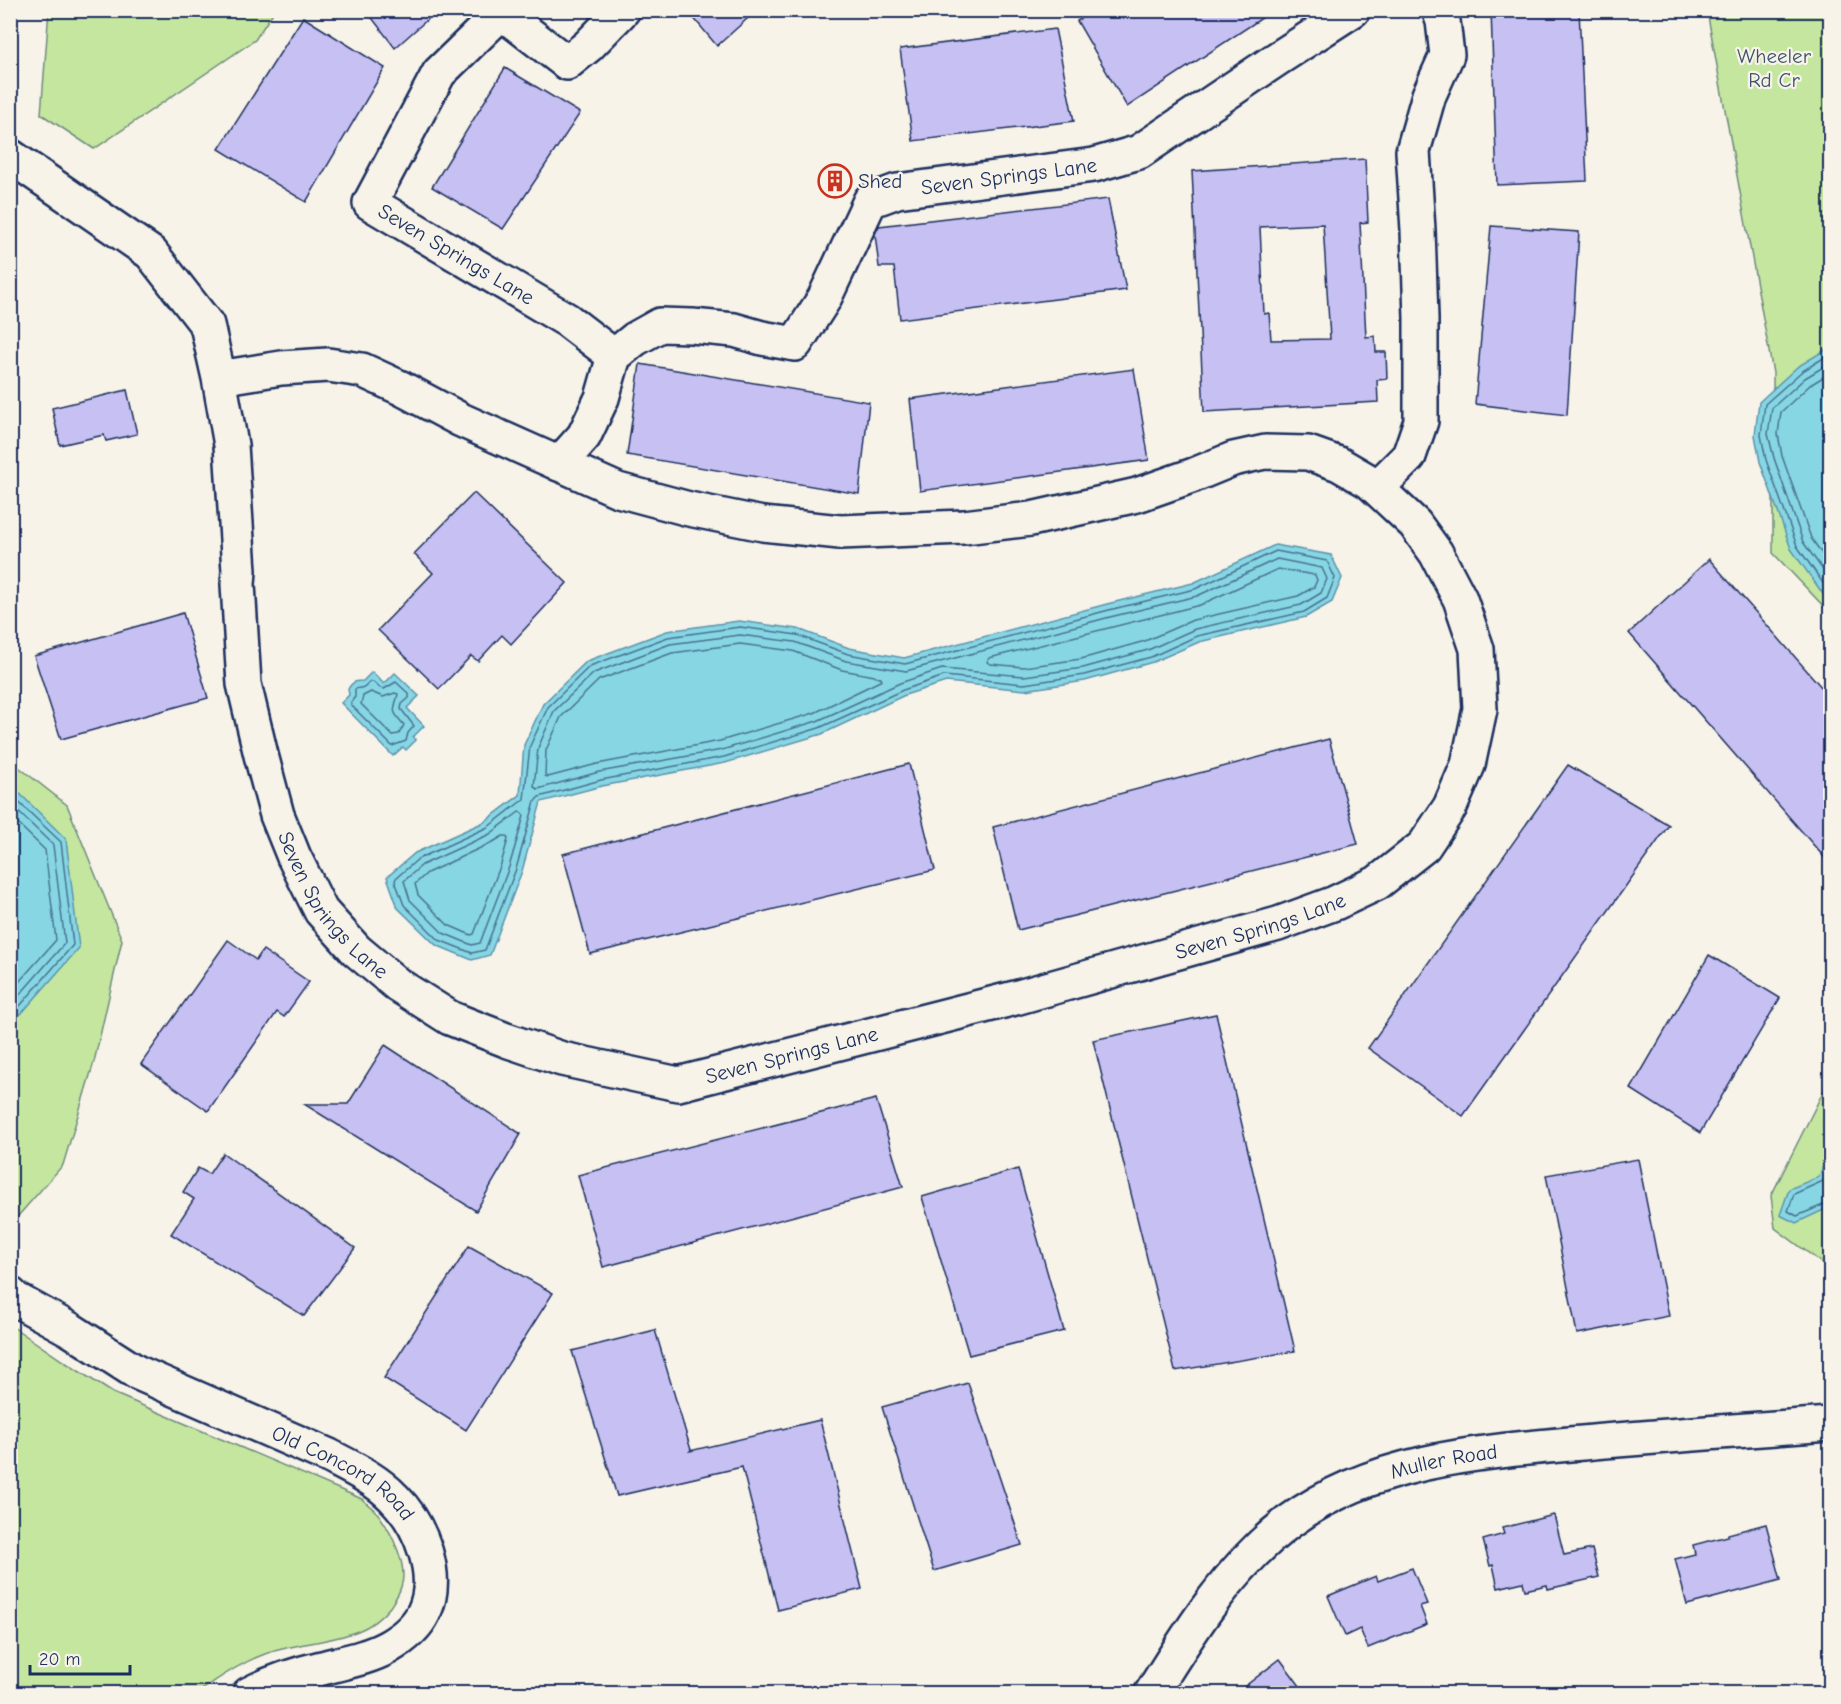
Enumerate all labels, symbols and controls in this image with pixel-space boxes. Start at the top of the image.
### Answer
park label: Wheeler Rd Cr [1737,44,1812,92]
street label: Seven Springs Lane [919,153,1098,200]
building icon: Shed [817,163,853,199]
place label: Shed [858,169,903,193]
street label: Seven Springs Lane [374,199,539,310]
street label: Seven Springs Lane [273,828,393,984]
street label: Seven Springs Lane [1172,888,1349,964]
street label: Seven Springs Lane [703,1021,881,1089]
street label: Old Concord Road [268,1421,420,1525]
street label: Muller Road [1387,1439,1499,1484]
scale bar [30,1638,130,1676]
text: 20 m [39,1649,80,1670]

